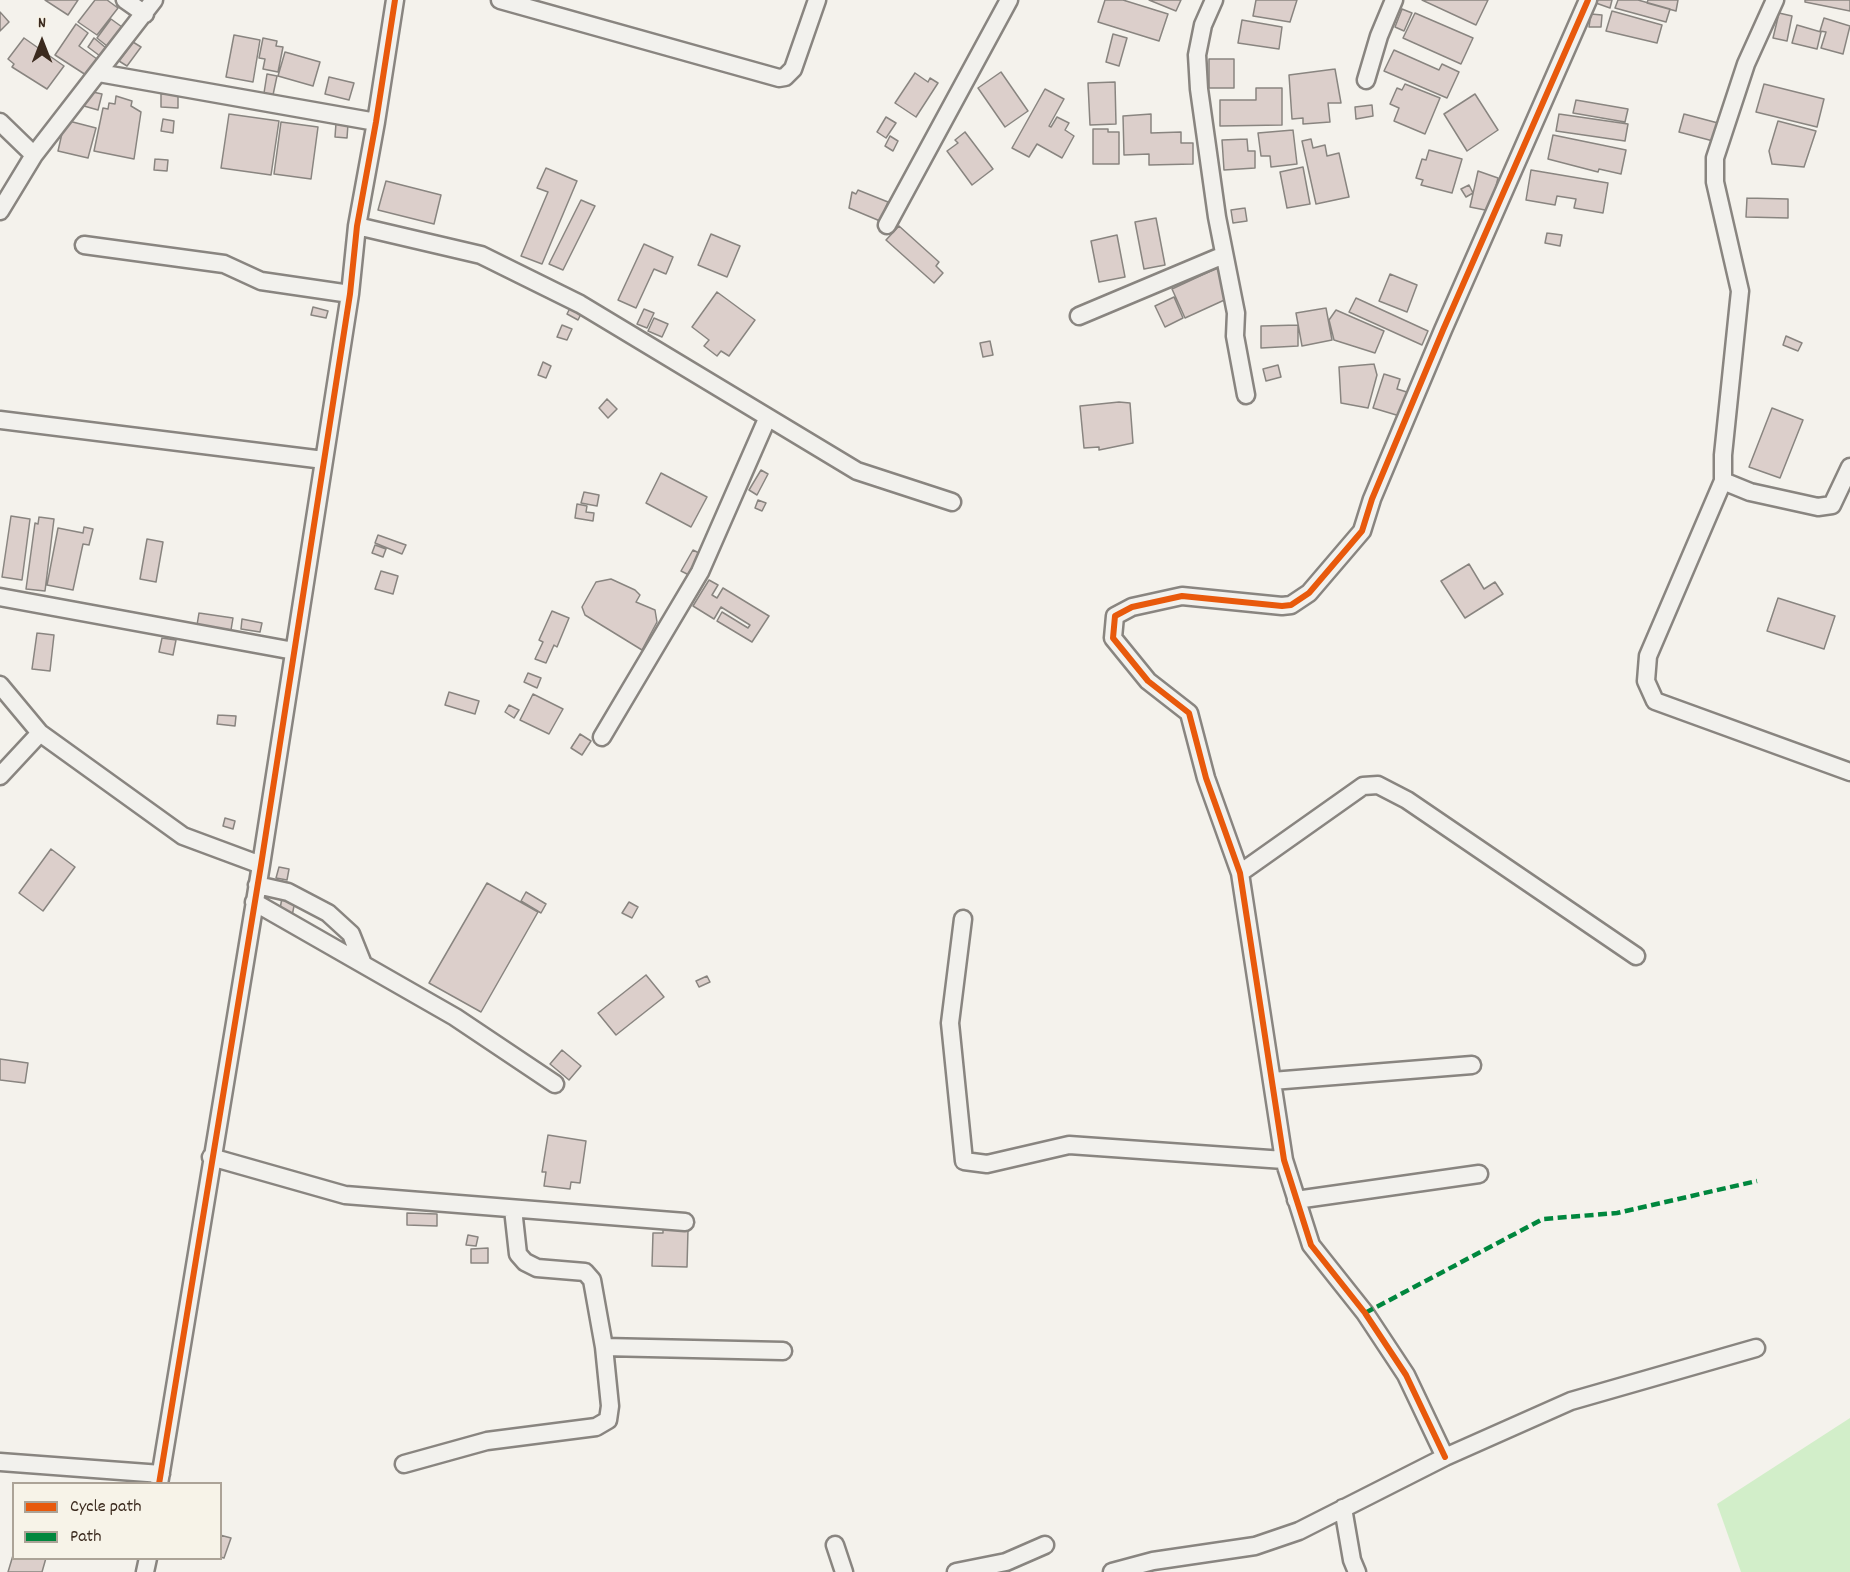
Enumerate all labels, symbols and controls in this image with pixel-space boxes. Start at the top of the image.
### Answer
north arrow [12,12,72,72]
text: N [38,12,46,35]
legend [12,1482,222,1560]
text: Cycle path [70,1495,141,1520]
text: Path [70,1525,102,1550]

